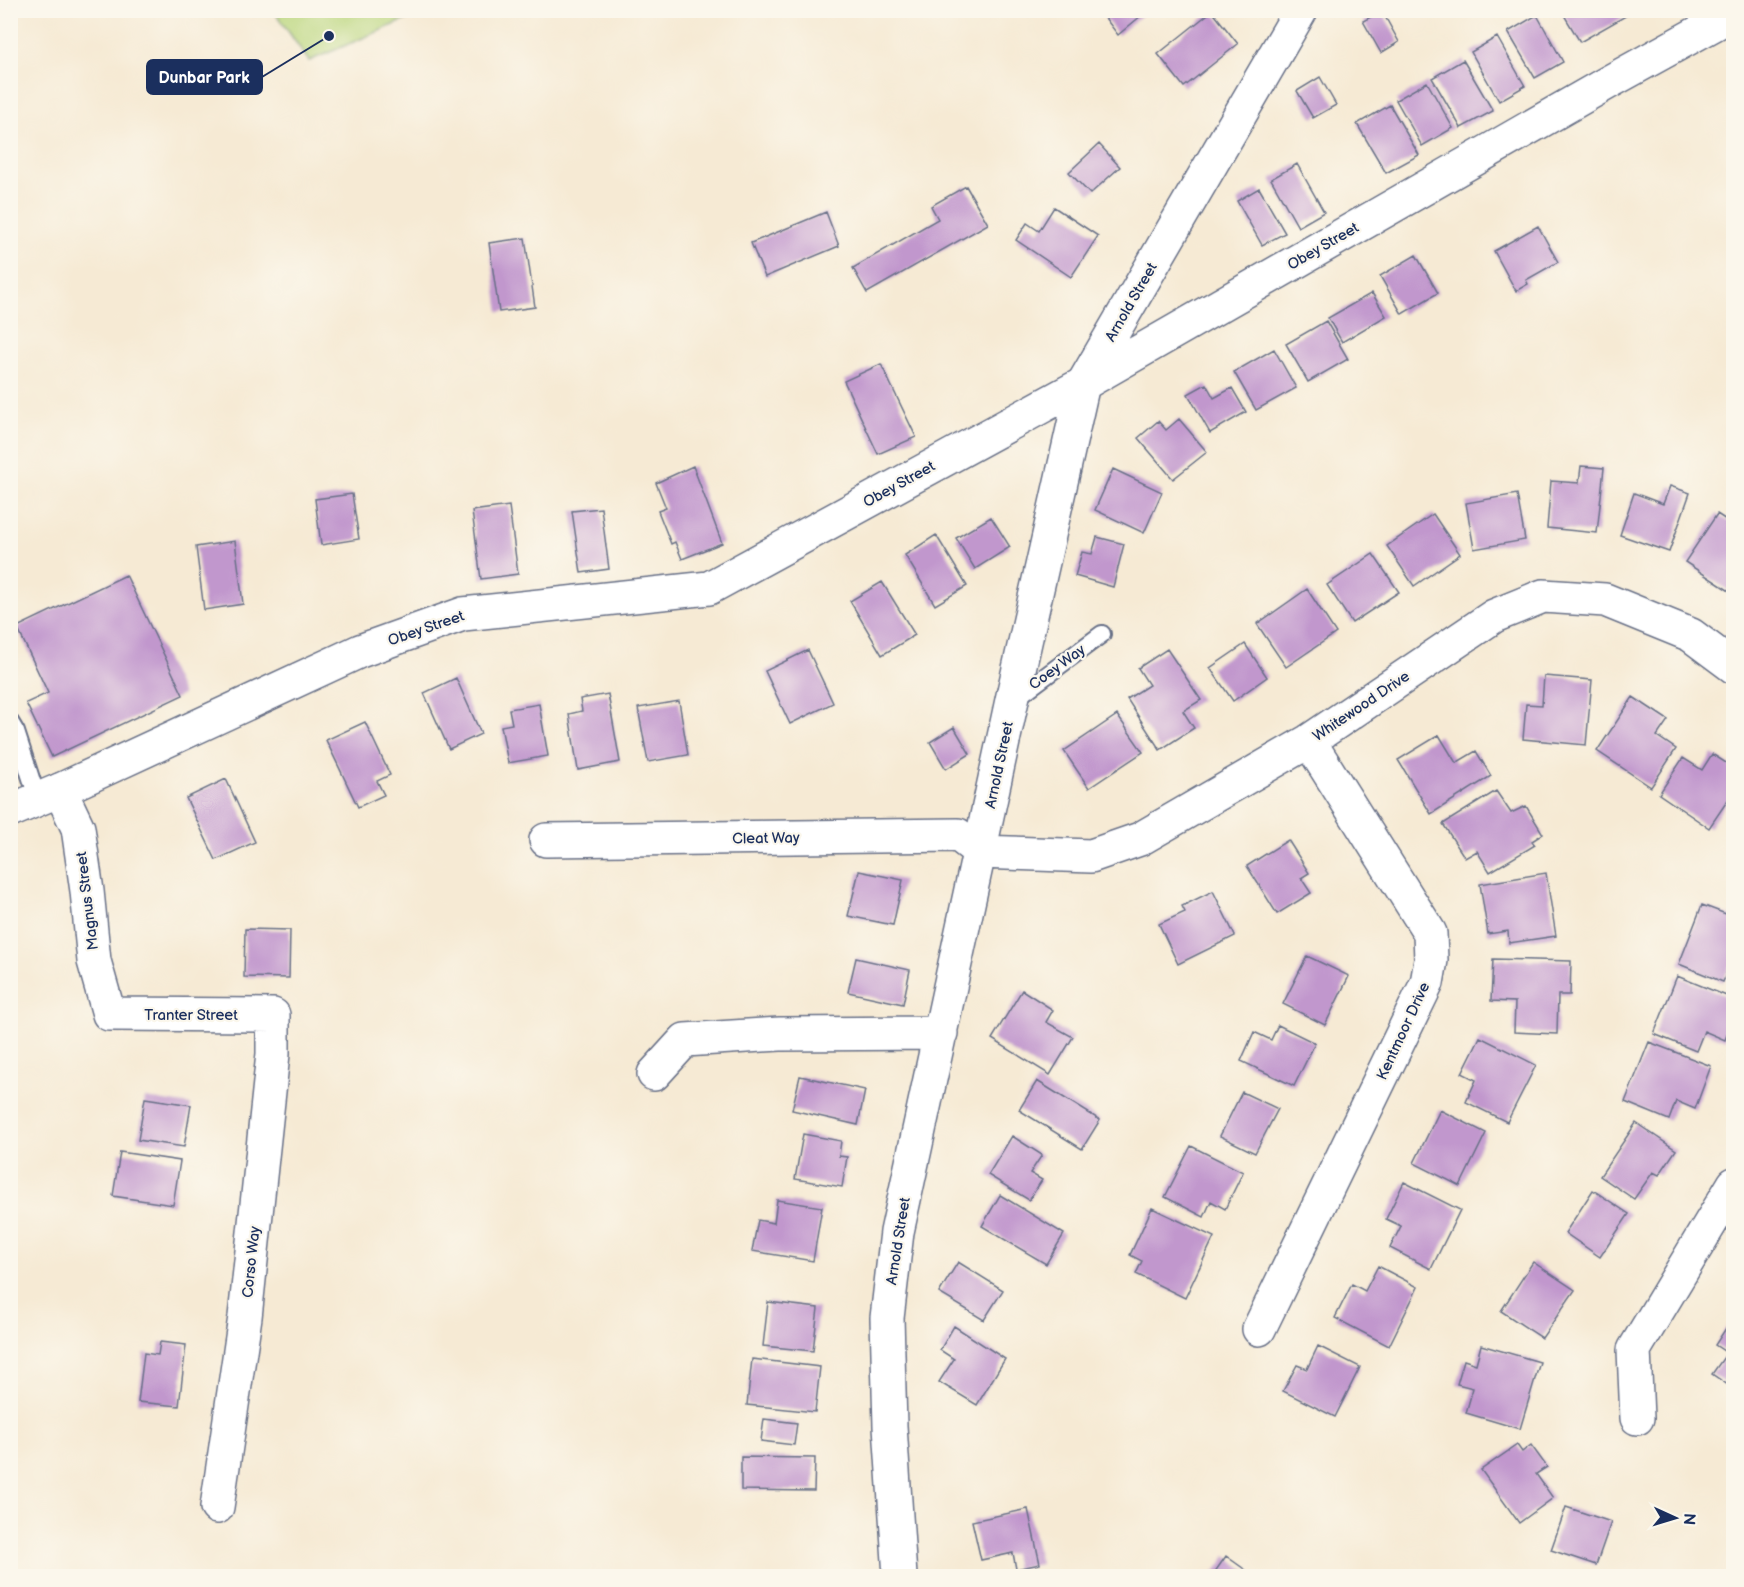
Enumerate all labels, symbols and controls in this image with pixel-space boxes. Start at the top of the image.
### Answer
callout: Dunbar Park [147,60,262,94]
text: Dunbar Park [158,69,250,88]
street label: Obey Street [1284,218,1363,275]
street label: Arnold Street [1101,259,1162,345]
street label: Obey Street [860,457,939,512]
street label: Obey Street [386,606,467,650]
street label: Coey Way [1025,640,1089,694]
street label: Whitewood Drive [1309,667,1413,746]
street label: Arnold Street [981,720,1018,810]
street label: Cleat Way [732,828,800,849]
street label: Magnus Street [72,850,103,951]
street label: Kentmoor Drive [1373,979,1434,1083]
street label: Tranter Street [144,1006,238,1025]
street label: Arnold Street [882,1196,915,1286]
street label: Corso Way [238,1225,265,1299]
north arrow [1645,1488,1705,1548]
text: N [1679,1512,1698,1526]

